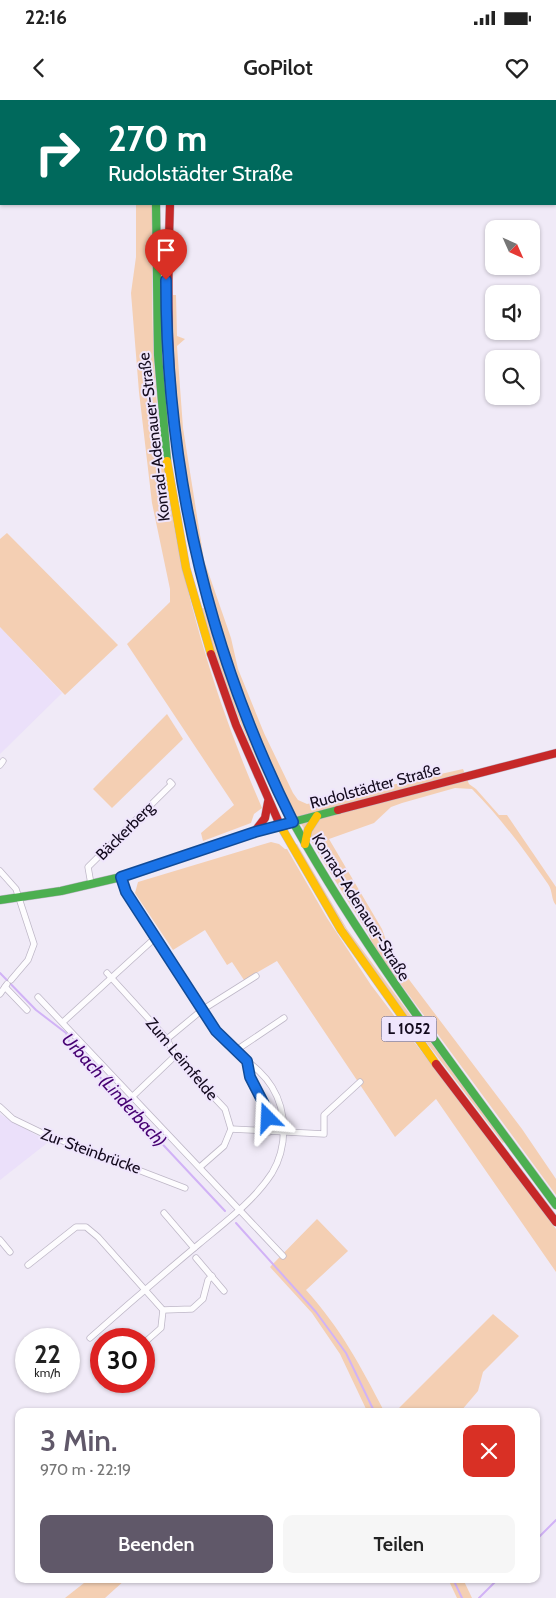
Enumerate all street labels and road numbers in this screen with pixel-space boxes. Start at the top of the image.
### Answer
street label: Konrad-Adenauer-Straße [134,351,174,523]
street label: Rudolstädter Straße [308,759,442,813]
street label: Bäckerberg [92,797,159,864]
street label: Konrad-Adenauer-Straße [308,830,414,984]
street label: Zum Leimfelde [142,1014,222,1104]
road number: L 1052 [382,1016,436,1042]
street label: Zur Steinbrücke [38,1124,144,1178]

